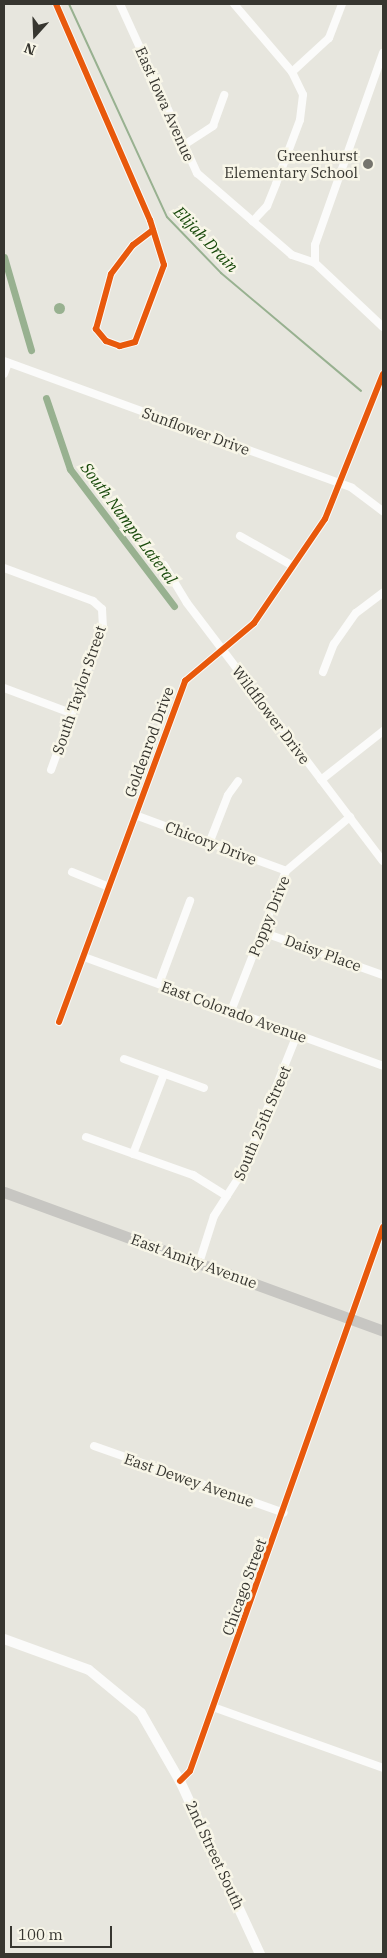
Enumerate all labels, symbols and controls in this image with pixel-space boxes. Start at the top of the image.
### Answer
north arrow [10,10,60,60]
text: N [22,39,38,59]
street label: East Iowa Avenue [132,44,198,164]
place label: Greenhurst Elementary School [224,146,358,181]
marker: Greenhurst Elementary School [362,158,374,170]
water label: Elijah Drain [170,202,242,276]
street label: Sunflower Drive [140,403,252,459]
water label: South Nampa Lateral [77,458,181,588]
street label: South Taylor Street [48,623,110,757]
street label: Wildflower Drive [228,662,314,768]
street label: Goldenrod Drive [121,684,177,800]
street label: Chicory Drive [163,817,259,869]
street label: Poppy Drive [245,873,293,959]
street label: Daisy Place [282,931,364,975]
street label: East Colorado Avenue [159,977,309,1047]
street label: South 25th Street [230,1063,294,1183]
street label: East Amity Avenue [129,1230,259,1292]
street label: East Dewey Avenue [122,1449,256,1511]
street label: Chicago Street [218,1536,270,1638]
street label: 2nd Street South [182,1798,248,1912]
scale bar [12,1916,115,1948]
text: 100 m [18,1925,63,1944]

